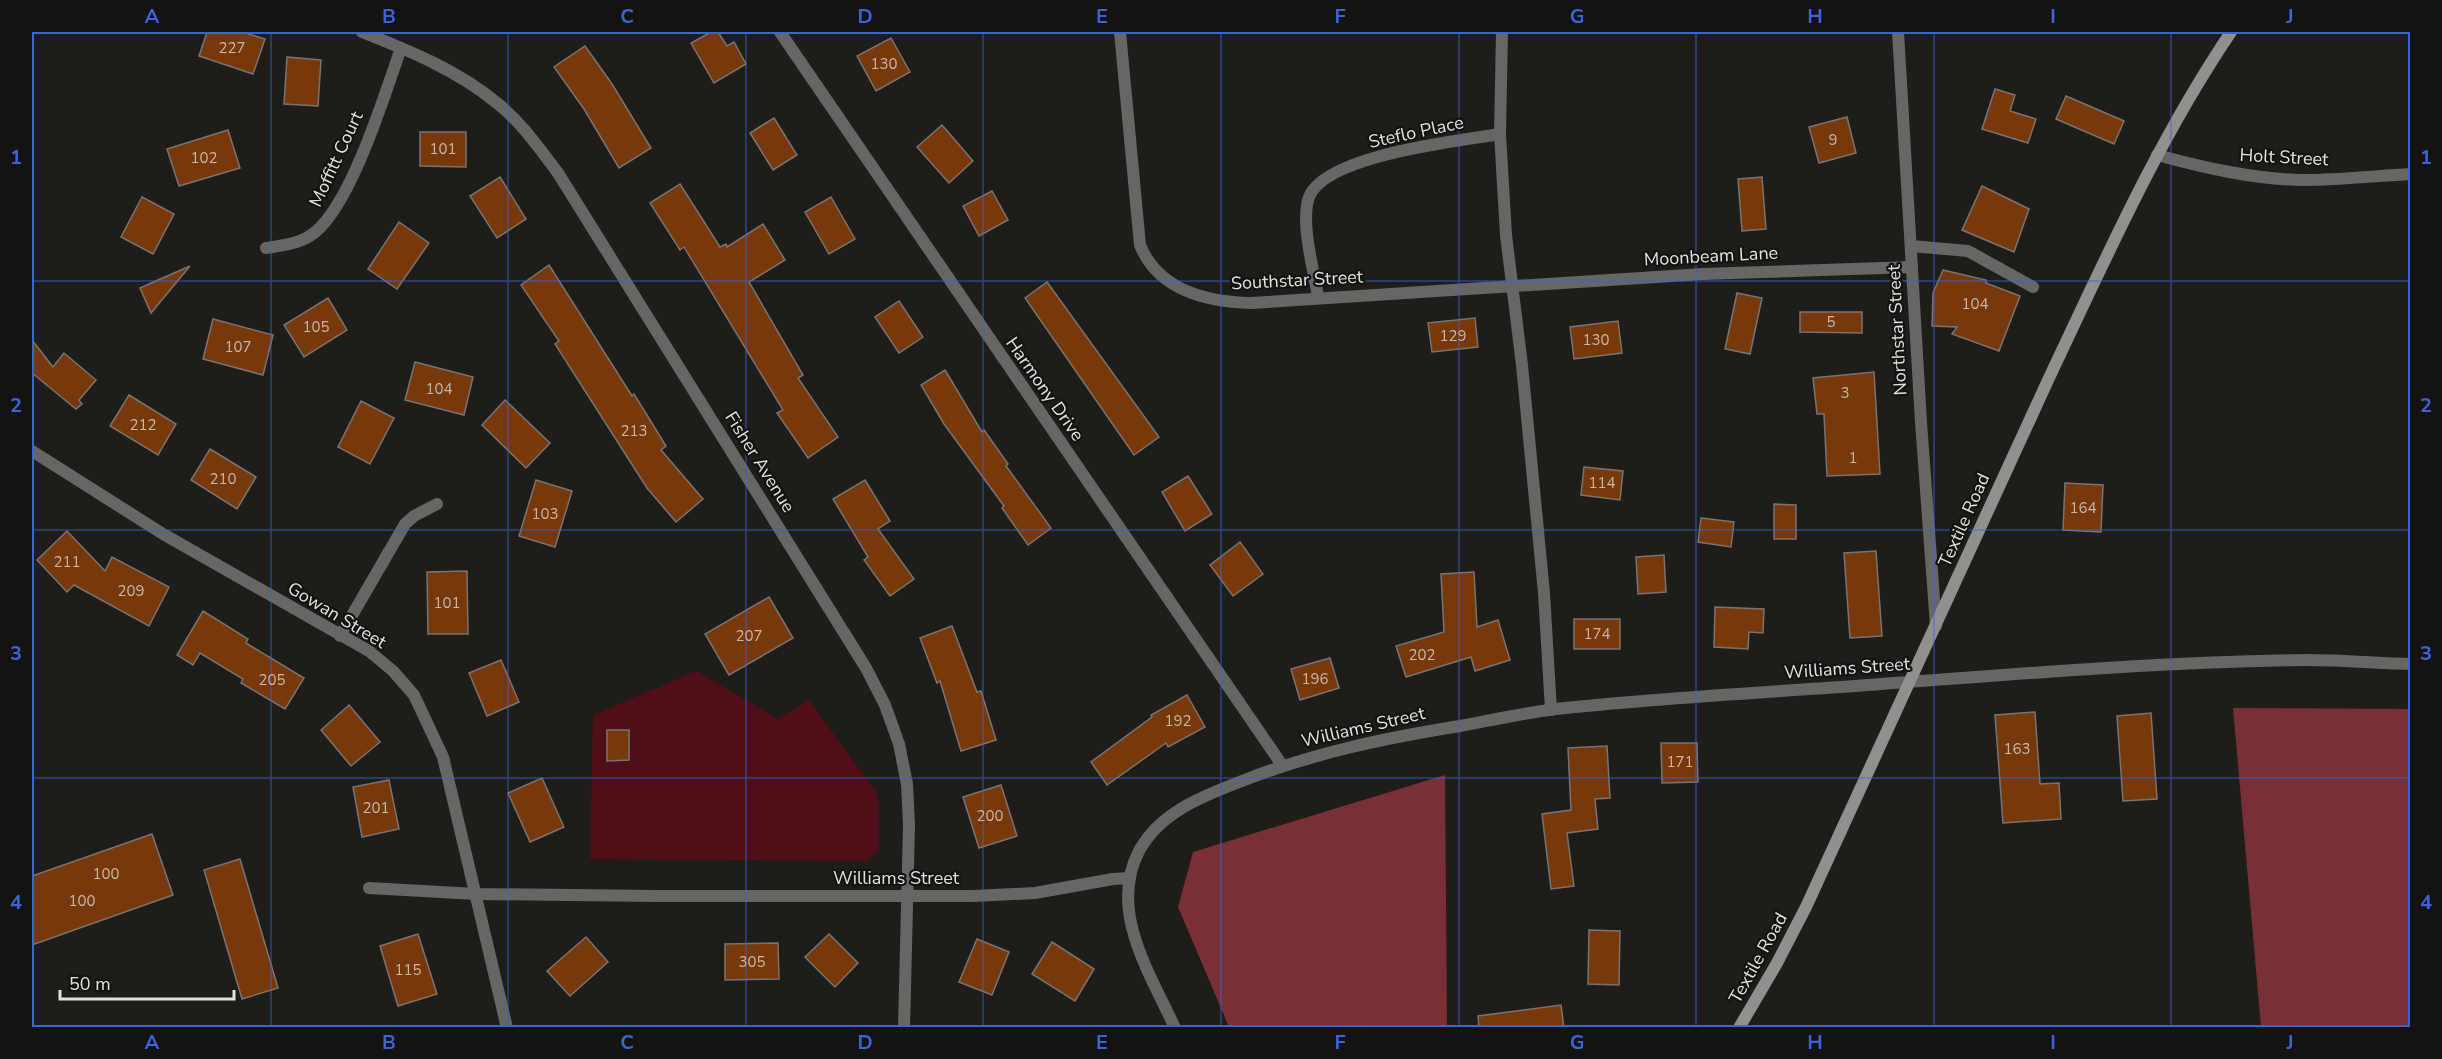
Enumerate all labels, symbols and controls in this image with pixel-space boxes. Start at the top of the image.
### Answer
text: A [145,3,160,30]
text: B [382,3,396,30]
text: C [620,3,634,30]
text: D [857,3,873,30]
text: E [1096,3,1108,30]
text: F [1334,3,1346,30]
text: G [1570,3,1584,30]
text: H [1807,3,1823,30]
text: I [2050,3,2056,30]
text: J [2285,3,2294,30]
house number: 227 [218,38,246,58]
house number: 130 [870,54,898,74]
street label: Moffitt Court [303,107,369,211]
street label: Steflo Place [1366,110,1466,154]
house number: 9 [1828,130,1838,150]
house number: 101 [429,139,457,159]
street label: Holt Street [2239,143,2330,171]
text: 1 [10,144,22,171]
text: 1 [2420,144,2432,171]
house number: 102 [190,148,218,168]
street label: Moonbeam Lane [1643,240,1779,272]
street label: Northstar Street [1882,263,1912,396]
street label: Southstar Street [1230,265,1364,295]
house number: 104 [1961,294,1989,314]
house number: 5 [1826,312,1836,332]
house number: 105 [302,317,330,337]
house number: 129 [1439,326,1467,346]
house number: 130 [1582,330,1610,350]
street label: Harmony Drive [1000,332,1090,446]
house number: 107 [224,337,252,357]
house number: 104 [425,379,453,399]
house number: 3 [1840,383,1850,403]
text: 2 [10,392,22,419]
text: 2 [2420,392,2432,419]
street label: Fisher Avenue [719,407,801,517]
house number: 212 [129,415,157,435]
house number: 213 [620,421,648,441]
house number: 1 [1848,448,1858,468]
house number: 210 [209,469,237,489]
street label: Textile Road [1933,469,1995,571]
house number: 114 [1588,473,1616,493]
house number: 164 [2069,498,2097,518]
house number: 103 [531,504,559,524]
house number: 211 [53,552,81,572]
street label: Gowan Street [283,576,392,654]
house number: 209 [117,581,145,601]
house number: 101 [433,593,461,613]
house number: 174 [1583,624,1611,644]
house number: 207 [735,626,763,646]
text: 3 [10,640,22,667]
text: 3 [2420,640,2432,667]
house number: 202 [1408,645,1436,665]
street label: Williams Street [1783,652,1911,684]
house number: 196 [1301,669,1329,689]
house number: 205 [258,670,286,690]
street label: Williams Street [1299,701,1428,753]
house number: 192 [1164,711,1192,731]
house number: 163 [2003,739,2031,759]
house number: 171 [1666,752,1694,772]
house number: 201 [362,798,390,818]
house number: 200 [976,806,1004,826]
house number: 100 [92,864,120,884]
street label: Williams Street [833,866,960,890]
text: 4 [10,889,22,916]
text: 4 [2420,889,2432,916]
house number: 100 [68,891,96,911]
street label: Textile Road [1723,908,1793,1008]
house number: 305 [738,952,766,972]
house number: 115 [394,960,422,980]
scale bar [60,963,234,1001]
text: 50 m [69,972,111,996]
text: A [145,1029,160,1056]
text: B [382,1029,396,1056]
text: C [620,1029,634,1056]
text: D [857,1029,873,1056]
text: E [1096,1029,1108,1056]
text: F [1334,1029,1346,1056]
text: G [1570,1029,1584,1056]
text: H [1807,1029,1823,1056]
text: I [2050,1029,2056,1056]
text: J [2285,1029,2294,1056]

